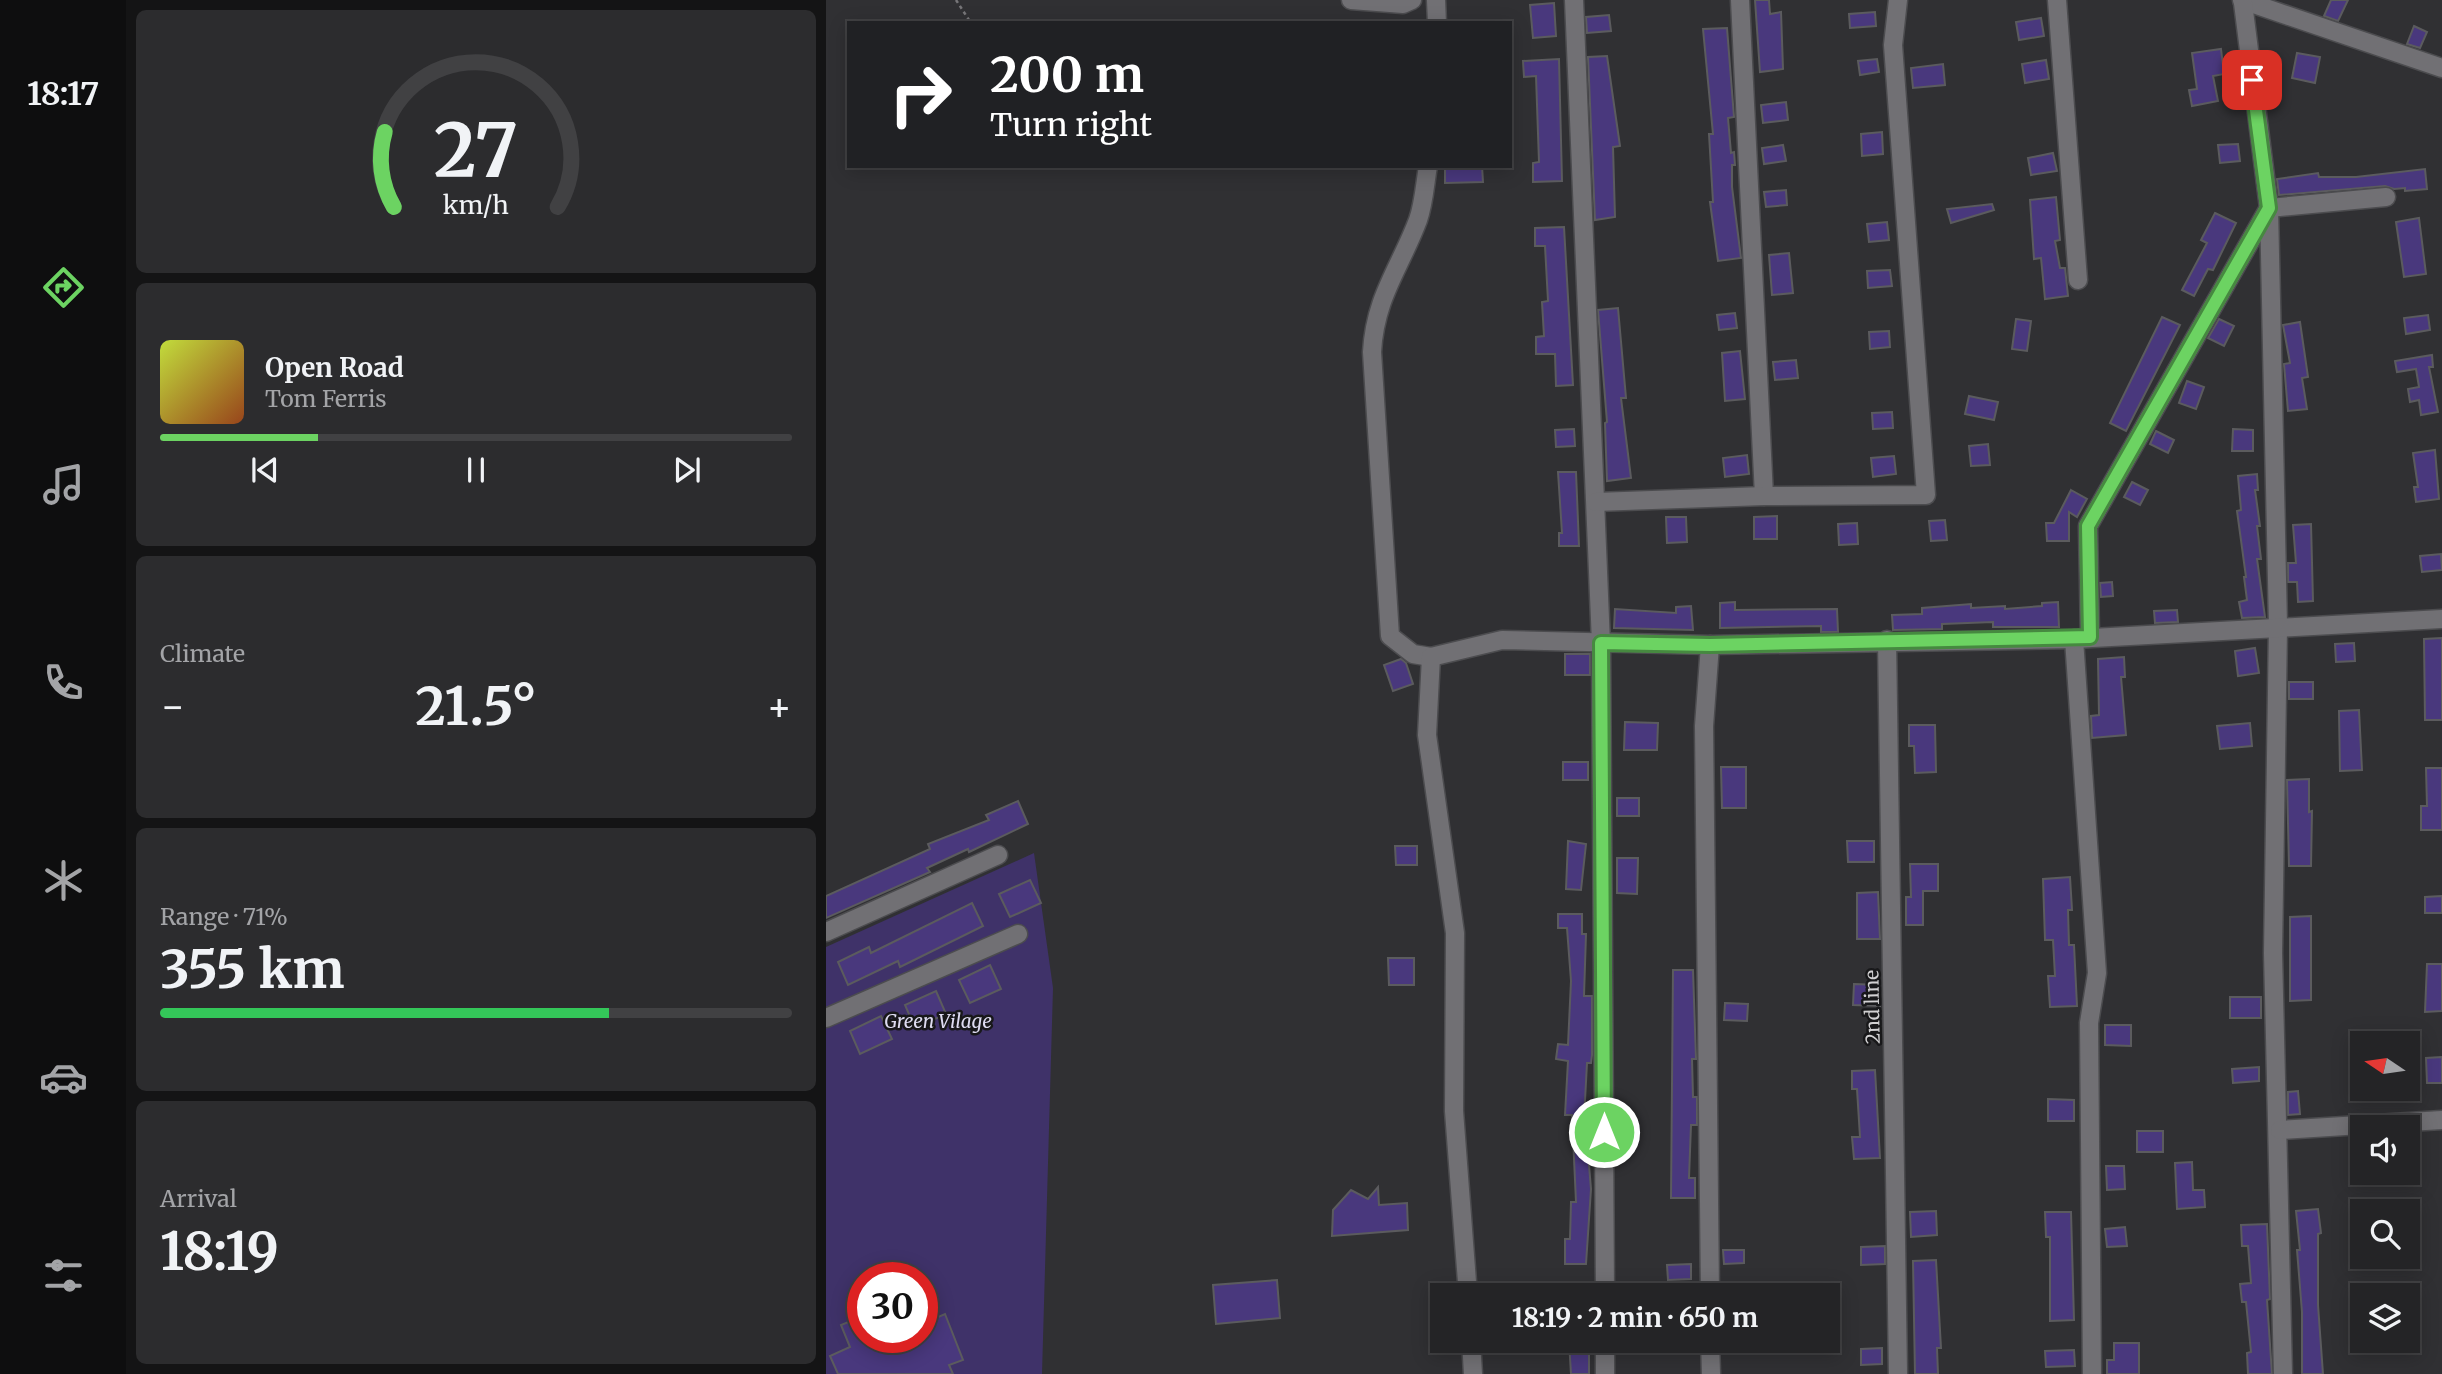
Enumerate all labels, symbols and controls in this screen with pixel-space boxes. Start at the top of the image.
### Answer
text: 200 m [990,44,1144,105]
icon: right [875,49,966,140]
pin [2222,50,2282,110]
icon: arrive [2233,61,2271,99]
text: 18:17 [27,74,99,114]
text: Turn right [990,105,1152,145]
text: 27 [434,106,518,198]
text: km/h [443,189,509,221]
icon: directions [39,263,88,312]
text: Open Road [265,351,404,384]
text: Tom Ferris [265,384,387,413]
icon: previous [246,451,284,489]
icon: pause [457,451,495,489]
icon: next [668,451,706,489]
icon: music [39,460,88,509]
text: Climate [160,639,245,668]
icon: phone [39,658,88,707]
text: 21.5° [415,674,537,739]
text: − [160,683,185,730]
text: + [767,683,792,730]
icon: climate [39,856,88,905]
text: Range · 71% [160,902,288,931]
text: 355 km [160,937,344,1002]
street label: 2nd line [1859,970,1885,1044]
park label: Green Vilage [884,1009,992,1033]
north arrow [2350,1031,2420,1101]
map controls [2350,1031,2420,1353]
icon: car [39,1053,88,1102]
position arrow [1567,1095,1641,1169]
button: sound [2350,1115,2420,1185]
text: Arrival [160,1184,237,1213]
button: search [2350,1199,2420,1269]
text: 18:19 [160,1219,279,1284]
icon: filters [39,1251,88,1300]
speed limit sign: 30 [847,1262,938,1353]
button: layers [2350,1283,2420,1353]
text: 18:19 · 2 min · 650 m [1512,1301,1758,1334]

